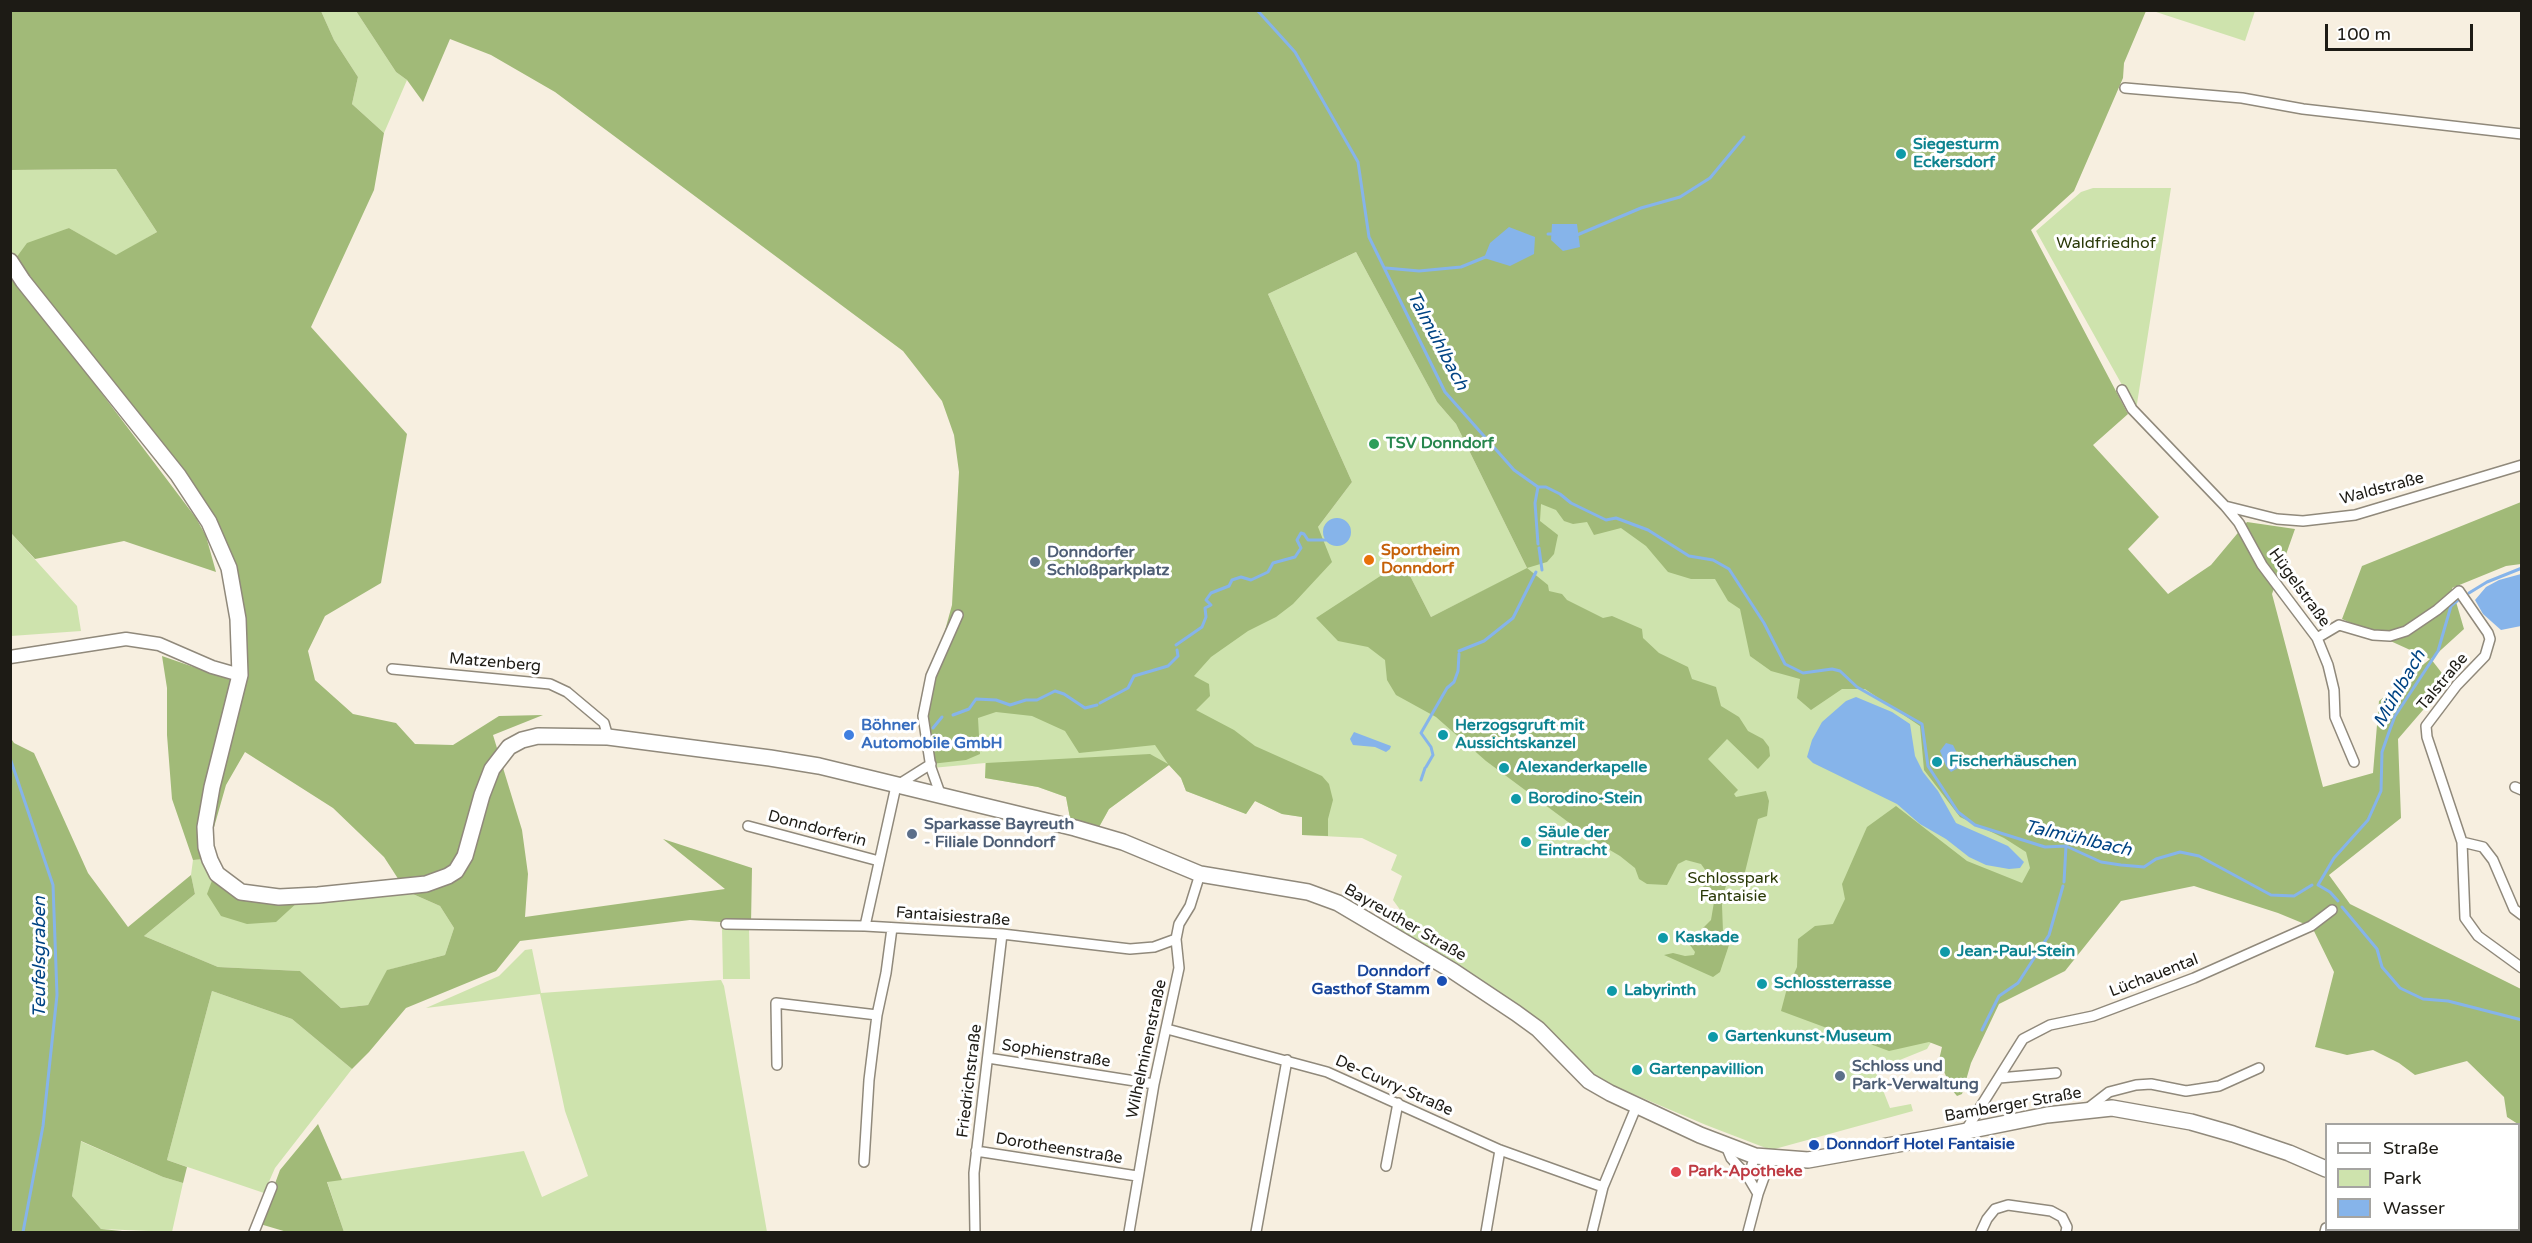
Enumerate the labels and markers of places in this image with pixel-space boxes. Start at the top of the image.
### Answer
place label: Siegesturm Eckersdorf [1913,135,1999,173]
marker: Siegesturm Eckersdorf [1894,147,1908,161]
place label: TSV Donndorf [1386,434,1494,454]
marker: TSV Donndorf [1367,437,1381,451]
place label: Sportheim Donndorf [1381,541,1460,579]
place label: Donndorfer Schloßparkplatz [1047,543,1169,581]
marker: Sportheim Donndorf [1362,553,1376,567]
marker: Donndorfer Schloßparkplatz [1028,555,1042,569]
place label: Böhner Automobile GmbH [861,716,1003,754]
place label: Herzogsgruft mit Aussichtskanzel [1455,716,1584,754]
marker: Böhner Automobile GmbH [842,728,856,742]
marker: Herzogsgruft mit Aussichtskanzel [1436,728,1450,742]
place label: Fischerhäuschen [1949,752,2077,772]
marker: Fischerhäuschen [1930,755,1944,769]
place label: Alexanderkapelle [1516,758,1647,778]
marker: Alexanderkapelle [1497,761,1511,775]
place label: Borodino-Stein [1528,789,1642,809]
marker: Borodino-Stein [1509,792,1523,806]
place label: Sparkasse Bayreuth - Filiale Donndorf [924,815,1074,853]
place label: Säule der Eintracht [1538,823,1609,861]
marker: Sparkasse Bayreuth - Filiale Donndorf [905,827,919,841]
marker: Säule der Eintracht [1519,835,1533,849]
place label: Kaskade [1675,928,1739,948]
marker: Kaskade [1656,931,1670,945]
place label: Jean-Paul-Stein [1957,942,2075,962]
marker: Jean-Paul-Stein [1938,945,1952,959]
place label: Donndorf Gasthof Stamm [1312,962,1430,1000]
marker: Donndorf Gasthof Stamm [1435,974,1449,988]
place label: Schlossterrasse [1774,974,1892,994]
marker: Schlossterrasse [1755,977,1769,991]
place label: Labyrinth [1624,981,1696,1001]
marker: Labyrinth [1605,984,1619,998]
place label: Gartenkunst-Museum [1725,1027,1892,1047]
marker: Gartenkunst-Museum [1706,1030,1720,1044]
place label: Schloss und Park-Verwaltung [1852,1057,1979,1095]
place label: Gartenpavillion [1649,1060,1764,1080]
marker: Gartenpavillion [1630,1063,1644,1077]
marker: Schloss und Park-Verwaltung [1833,1069,1847,1083]
place label: Donndorf Hotel Fantaisie [1826,1135,2015,1155]
marker: Donndorf Hotel Fantaisie [1807,1138,1821,1152]
place label: Park-Apotheke [1688,1162,1803,1182]
marker: Park-Apotheke [1669,1165,1683,1179]

